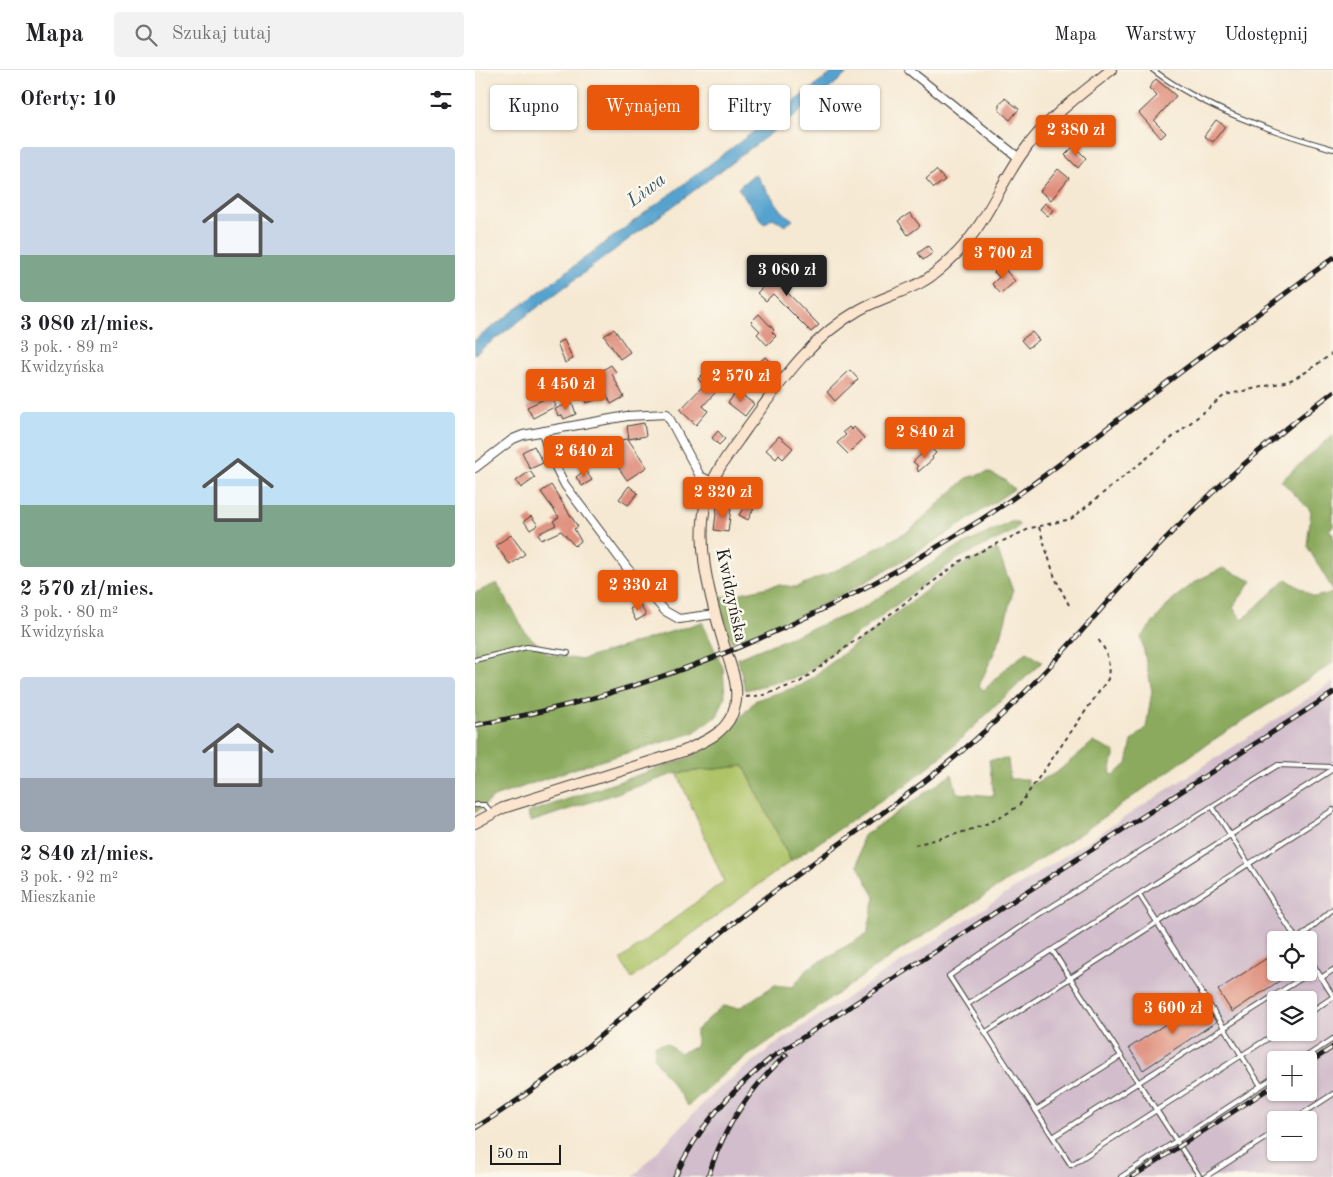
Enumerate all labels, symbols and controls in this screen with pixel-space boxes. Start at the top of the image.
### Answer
search box [114,12,464,57]
icon: search [132,21,160,49]
text: Mapa [25,23,84,47]
text: Szukaj tutaj [172,25,272,44]
text: Mapa [1055,26,1097,44]
text: Warstwy [1125,26,1196,44]
text: Udostępnij [1224,26,1308,44]
chip: Kupno [490,85,577,130]
chip: Wynajem [587,85,699,130]
chip: Filtry [709,85,790,130]
chip: Nowe [800,85,880,130]
icon: filters [427,86,455,114]
text: Oferty: 10 [20,89,116,110]
pin: 2 380 zł [1024,114,1128,157]
text: 2 380 zł [1047,123,1105,139]
water label: Liwa [623,170,670,212]
icon: home [193,180,283,270]
pin: 3 700 zł [951,238,1055,280]
text: 3 700 zł [974,246,1032,262]
pin: 3 080 zł [735,254,839,297]
text: 3 080 zł [758,263,816,279]
text: 3 080 zł/mies. [20,314,154,335]
text: 3 pok. · 89 m² [20,340,118,356]
text: Kwidzyńska [20,360,105,376]
pin: 2 570 zł [689,360,793,403]
pin: 4 450 zł [514,368,618,411]
text: 2 570 zł [712,369,770,385]
text: 4 450 zł [537,377,595,393]
pin: 2 840 zł [873,416,977,459]
text: 2 840 zł [896,425,954,441]
pin: 2 640 zł [532,436,636,478]
text: 2 640 zł [555,444,613,460]
icon: home [193,445,283,535]
pin: 2 320 zł [671,476,775,519]
text: 2 320 zł [694,485,752,501]
street label: Kwidzyńska [712,547,750,643]
pin: 2 330 zł [586,570,690,612]
text: 2 330 zł [609,578,667,594]
text: 2 570 zł/mies. [20,579,154,600]
text: 3 pok. · 80 m² [20,605,118,621]
text: Kwidzyńska [20,625,105,641]
icon: home [193,710,283,800]
text: 2 840 zł/mies. [20,844,154,865]
text: 3 pok. · 92 m² [20,870,118,886]
text: Mieszkanie [20,890,96,906]
map controls [1267,931,1317,1161]
button: locate [1267,931,1317,981]
button: layers [1267,991,1317,1041]
pin: 3 600 zł [1121,992,1225,1035]
text: 3 600 zł [1144,1001,1202,1017]
button: + [1267,1051,1317,1101]
button: − [1267,1111,1317,1161]
scale bar [490,1142,561,1165]
text: 50 m [497,1147,528,1161]

